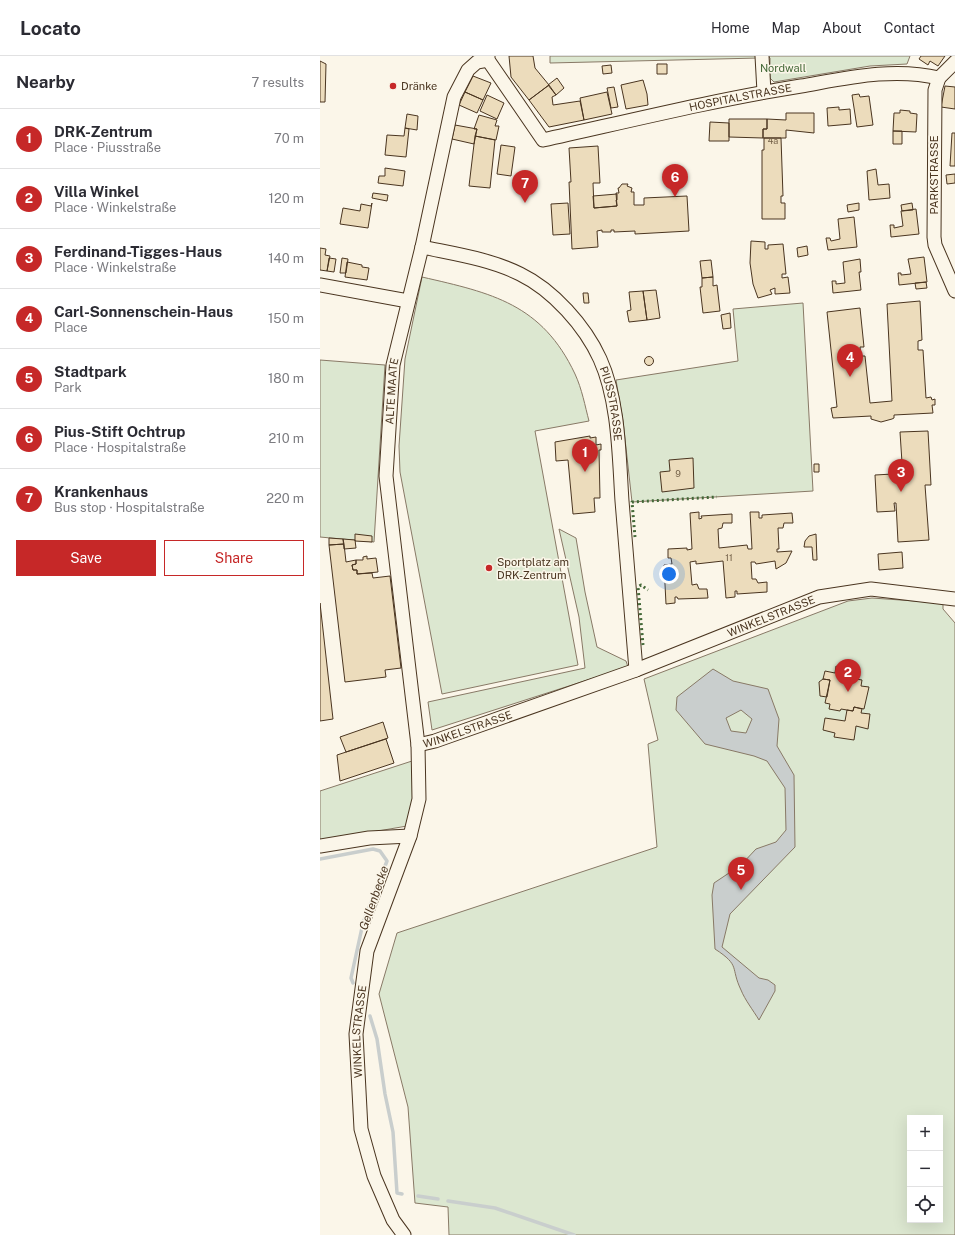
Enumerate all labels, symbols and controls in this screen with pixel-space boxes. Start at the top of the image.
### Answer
text: Locato [20,17,81,39]
text: Home [711,20,750,36]
text: Map [772,20,800,36]
text: About [822,20,862,36]
text: Contact [884,20,935,36]
park label: Nordwall [760,62,806,74]
text: Nearby [16,72,75,92]
text: 7 results [251,75,304,90]
place label: Dränke [401,80,437,92]
marker: Dränke [388,81,398,91]
street label: HOSPITALSTRASSE [688,82,793,113]
text: DRK-Zentrum [54,123,153,140]
text: 1 [26,131,32,146]
text: 70 m [274,131,304,146]
house number: 4a [768,135,778,146]
street label: PARKSTRASSE [928,135,940,215]
text: Place · Piusstraße [54,140,161,155]
pin: 6 [662,164,688,197]
pin: 7 [512,170,538,203]
text: Villa Winkel [54,183,139,200]
text: 2 [25,191,33,206]
text: 120 m [269,191,304,206]
text: Place · Winkelstraße [54,200,176,215]
text: Ferdinand-Tigges-Haus [54,243,222,260]
text: 3 [25,251,33,266]
text: 140 m [268,251,304,266]
text: Place · Winkelstraße [54,260,176,275]
text: Carl-Sonnenschein-Haus [54,303,233,320]
text: 4 [25,311,33,326]
text: 150 m [268,311,304,326]
text: Place [54,320,88,335]
pin: 4 [837,344,863,377]
street label: ALTE MAATE [383,356,401,425]
text: Stadtpark [54,363,127,380]
street label: PIUSSTRASSE [598,365,624,442]
text: 5 [25,371,33,386]
text: 180 m [268,371,304,386]
text: Park [54,380,82,395]
text: Pius-Stift Ochtrup [54,423,185,440]
text: 6 [25,431,33,446]
text: 210 m [269,431,304,446]
pin: 1 [572,439,598,472]
text: Place · Hospitalstraße [54,440,186,455]
pin: 3 [888,459,914,492]
house number: 9 [675,468,681,479]
text: Krankenhaus [54,483,148,500]
text: 7 [25,491,33,506]
text: 220 m [266,491,304,506]
text: Bus stop · Hospitalstraße [54,500,205,515]
button: Save [16,540,156,576]
button: Share [164,540,304,576]
house number: 11 [725,552,733,563]
place label: Sportplatz am DRK-Zentrum [497,556,569,581]
marker: Sportplatz am DRK-Zentrum [484,563,494,573]
your location [659,564,679,584]
street label: WINKELSTRASSE [725,593,817,639]
pin: 2 [835,659,861,692]
street label: WINKELSTRASSE [422,708,514,750]
pin: 5 [728,857,754,890]
water label: Gellenbecke [356,863,392,932]
street label: WINKELSTRASSE [350,984,368,1078]
map controls [907,1115,943,1223]
button: + [907,1115,943,1151]
button: − [907,1151,943,1187]
button: locate [907,1187,943,1223]

